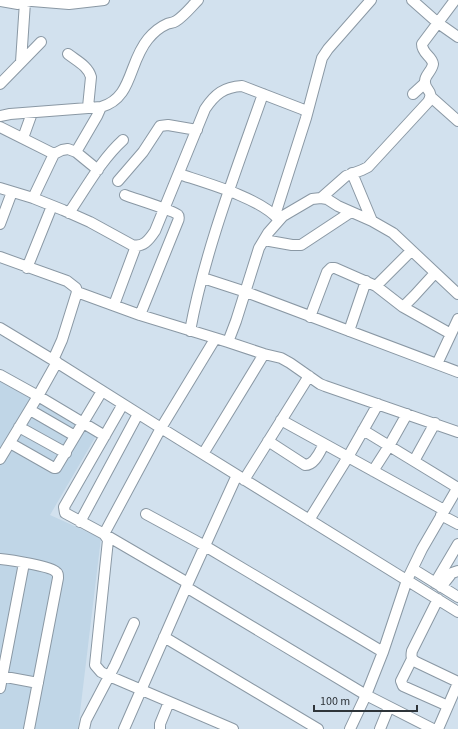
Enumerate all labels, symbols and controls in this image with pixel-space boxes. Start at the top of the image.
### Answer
scale bar [314,687,417,713]
text: 100 m [320,693,350,710]

